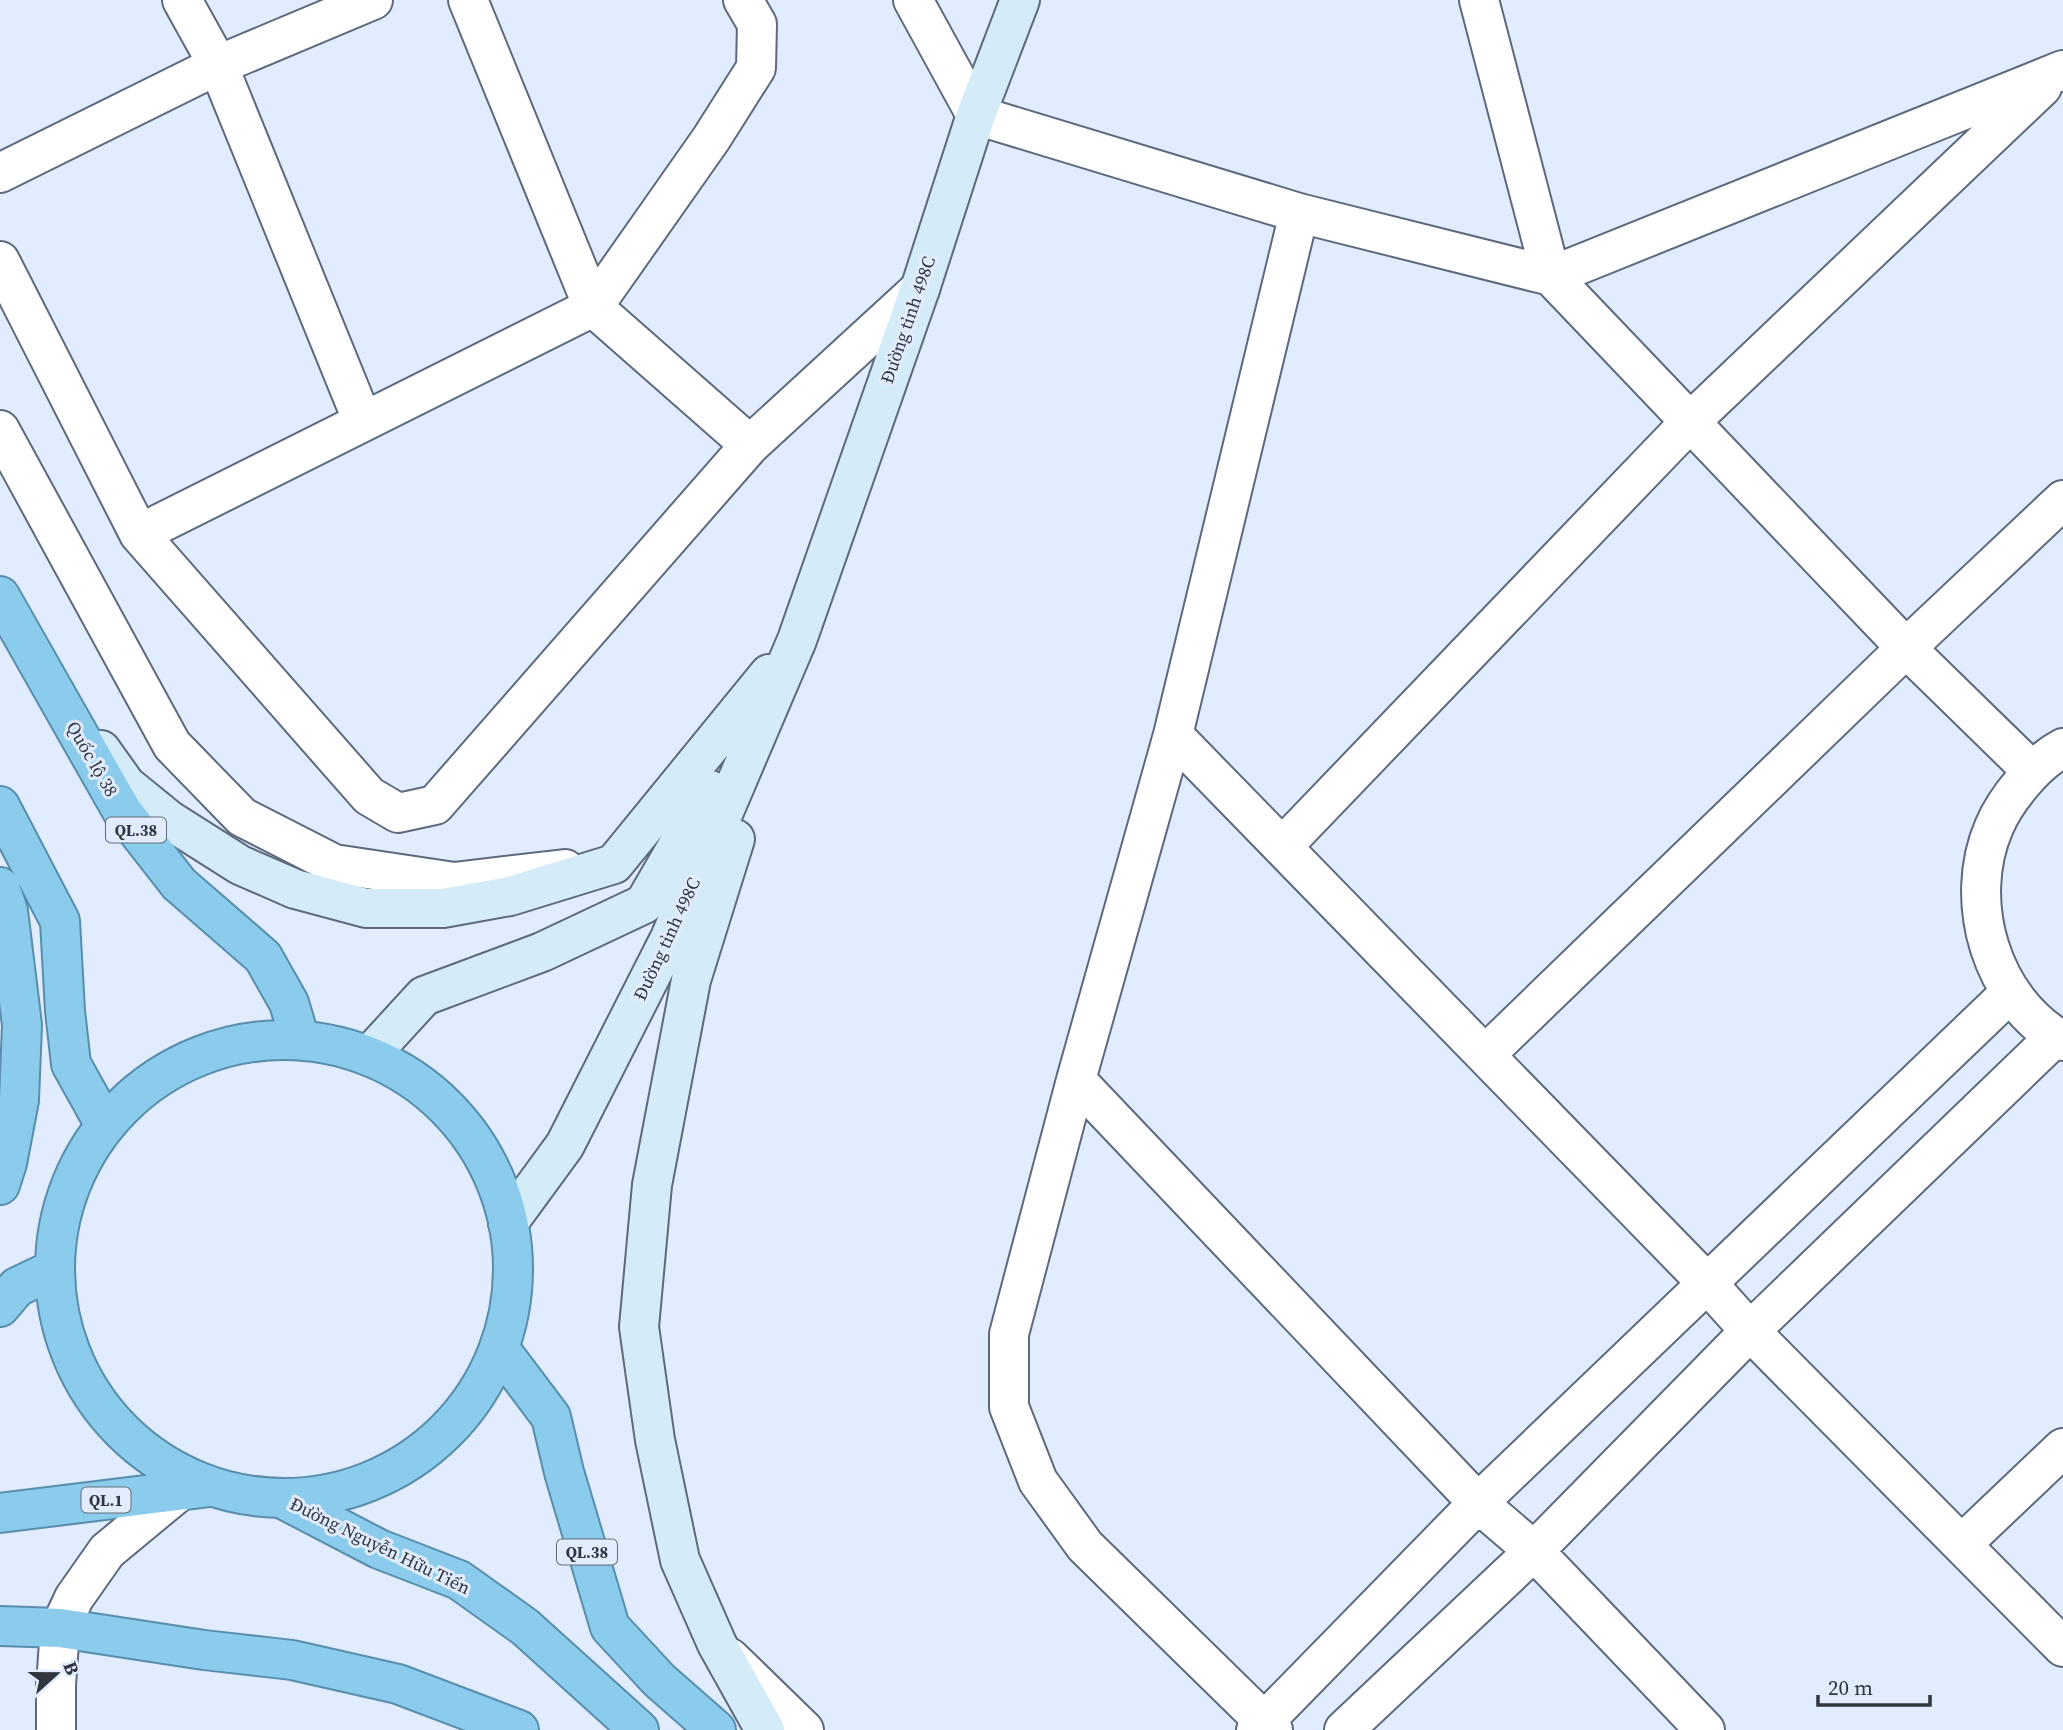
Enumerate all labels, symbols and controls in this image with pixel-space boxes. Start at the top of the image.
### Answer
street label: Đường tỉnh 498C [874,253,941,387]
street label: Quốc lộ 38 [61,716,124,801]
road number: QL.38 [106,818,166,842]
street label: Đường tỉnh 498C [627,873,706,1004]
road number: QL.1 [82,1488,130,1512]
street label: Đường Nguyễn Hữu Tiến [286,1491,475,1600]
road number: QL.38 [557,1540,617,1564]
north arrow [21,1639,91,1709]
text: B [58,1657,86,1678]
scale bar [1818,1664,1930,1708]
text: 20 m [1828,1673,1873,1702]

